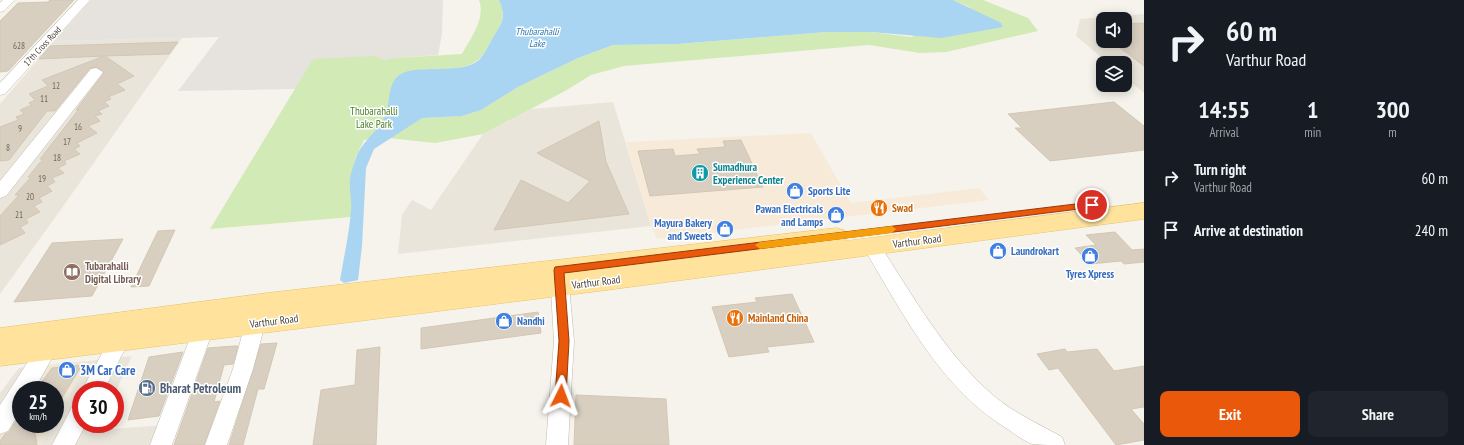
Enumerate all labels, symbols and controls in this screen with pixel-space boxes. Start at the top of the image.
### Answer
map controls [1096,12,1132,92]
button: sound [1096,12,1132,48]
text: 60 m [1226,12,1277,49]
icon: right [1160,16,1212,68]
street label: 17th Cross Road [21,24,63,68]
water label: Thubarahalli Lake [515,25,561,50]
house number: 628 [13,40,25,51]
text: Varthur Road [1226,48,1306,71]
button: layers [1096,56,1132,92]
house number: 12 [52,80,60,91]
house number: 11 [40,93,48,104]
text: 14:55 [1198,94,1250,125]
text: 1 [1307,94,1318,125]
text: 300 [1375,94,1410,125]
park label: Thubarahalli Lake Park [350,104,398,131]
house number: 16 [74,121,82,132]
house number: 9 [18,123,22,134]
text: Arrival [1209,124,1239,141]
text: min [1304,124,1321,141]
text: m [1388,124,1397,141]
house number: 17 [63,136,71,147]
house number: 8 [6,142,10,153]
house number: 18 [53,152,61,163]
place label: Sumadhura Experience Center [713,160,784,187]
text: Turn right [1194,160,1246,179]
building icon: Sumadhura Experience Center [690,163,710,183]
icon: right [1160,167,1182,189]
text: 60 m [1422,169,1448,188]
house number: 19 [38,173,46,184]
text: Varthur Road [1194,179,1252,196]
shop icon: Sports Lite [785,181,805,201]
place label: Sports Lite [808,184,851,198]
pin [1075,188,1109,222]
house number: 20 [26,191,34,202]
icon: arrive [1081,194,1103,216]
restaurant icon: Swad [869,198,889,218]
place label: Swad [892,201,913,215]
place label: Pawan Electricals and Lamps [755,202,823,229]
shop icon: Pawan Electricals and Lamps [826,205,846,225]
house number: 21 [15,209,23,220]
place label: Mayura Bakery and Sweets [654,216,713,243]
shop icon: Mayura Bakery and Sweets [715,219,735,239]
icon: arrive [1160,219,1182,241]
text: Arrive at destination [1194,221,1303,240]
text: 240 m [1415,221,1448,240]
street label: Varthur Road [891,231,942,251]
shop icon: Laundrokart [988,241,1008,261]
place label: Laundrokart [1011,244,1060,258]
shop icon: Tyres Xpress [1080,246,1100,266]
place label: Tubarahalli Digital Library [85,259,141,286]
library icon: Tubarahalli Digital Library [62,262,82,282]
place label: Tyres Xpress [1066,267,1114,281]
street label: Varthur Road [570,272,621,292]
restaurant icon: Mainland China [725,308,745,328]
street label: Varthur Road [248,311,299,331]
shop icon: Nandhi [494,311,514,331]
place label: Mainland China [748,311,809,325]
place label: Nandhi [517,314,545,328]
shop icon: 3M Car Care [57,360,77,380]
place label: 3M Car Care [80,362,136,379]
position arrow [540,375,582,417]
fuel station icon: Bharat Petroleum [137,378,157,398]
place label: Bharat Petroleum [160,380,241,397]
speed limit sign: 30 [72,381,124,433]
text: 25 [28,389,48,415]
button: Exit [1160,391,1300,437]
button: Share [1308,391,1448,437]
text: km/h [29,410,47,423]

